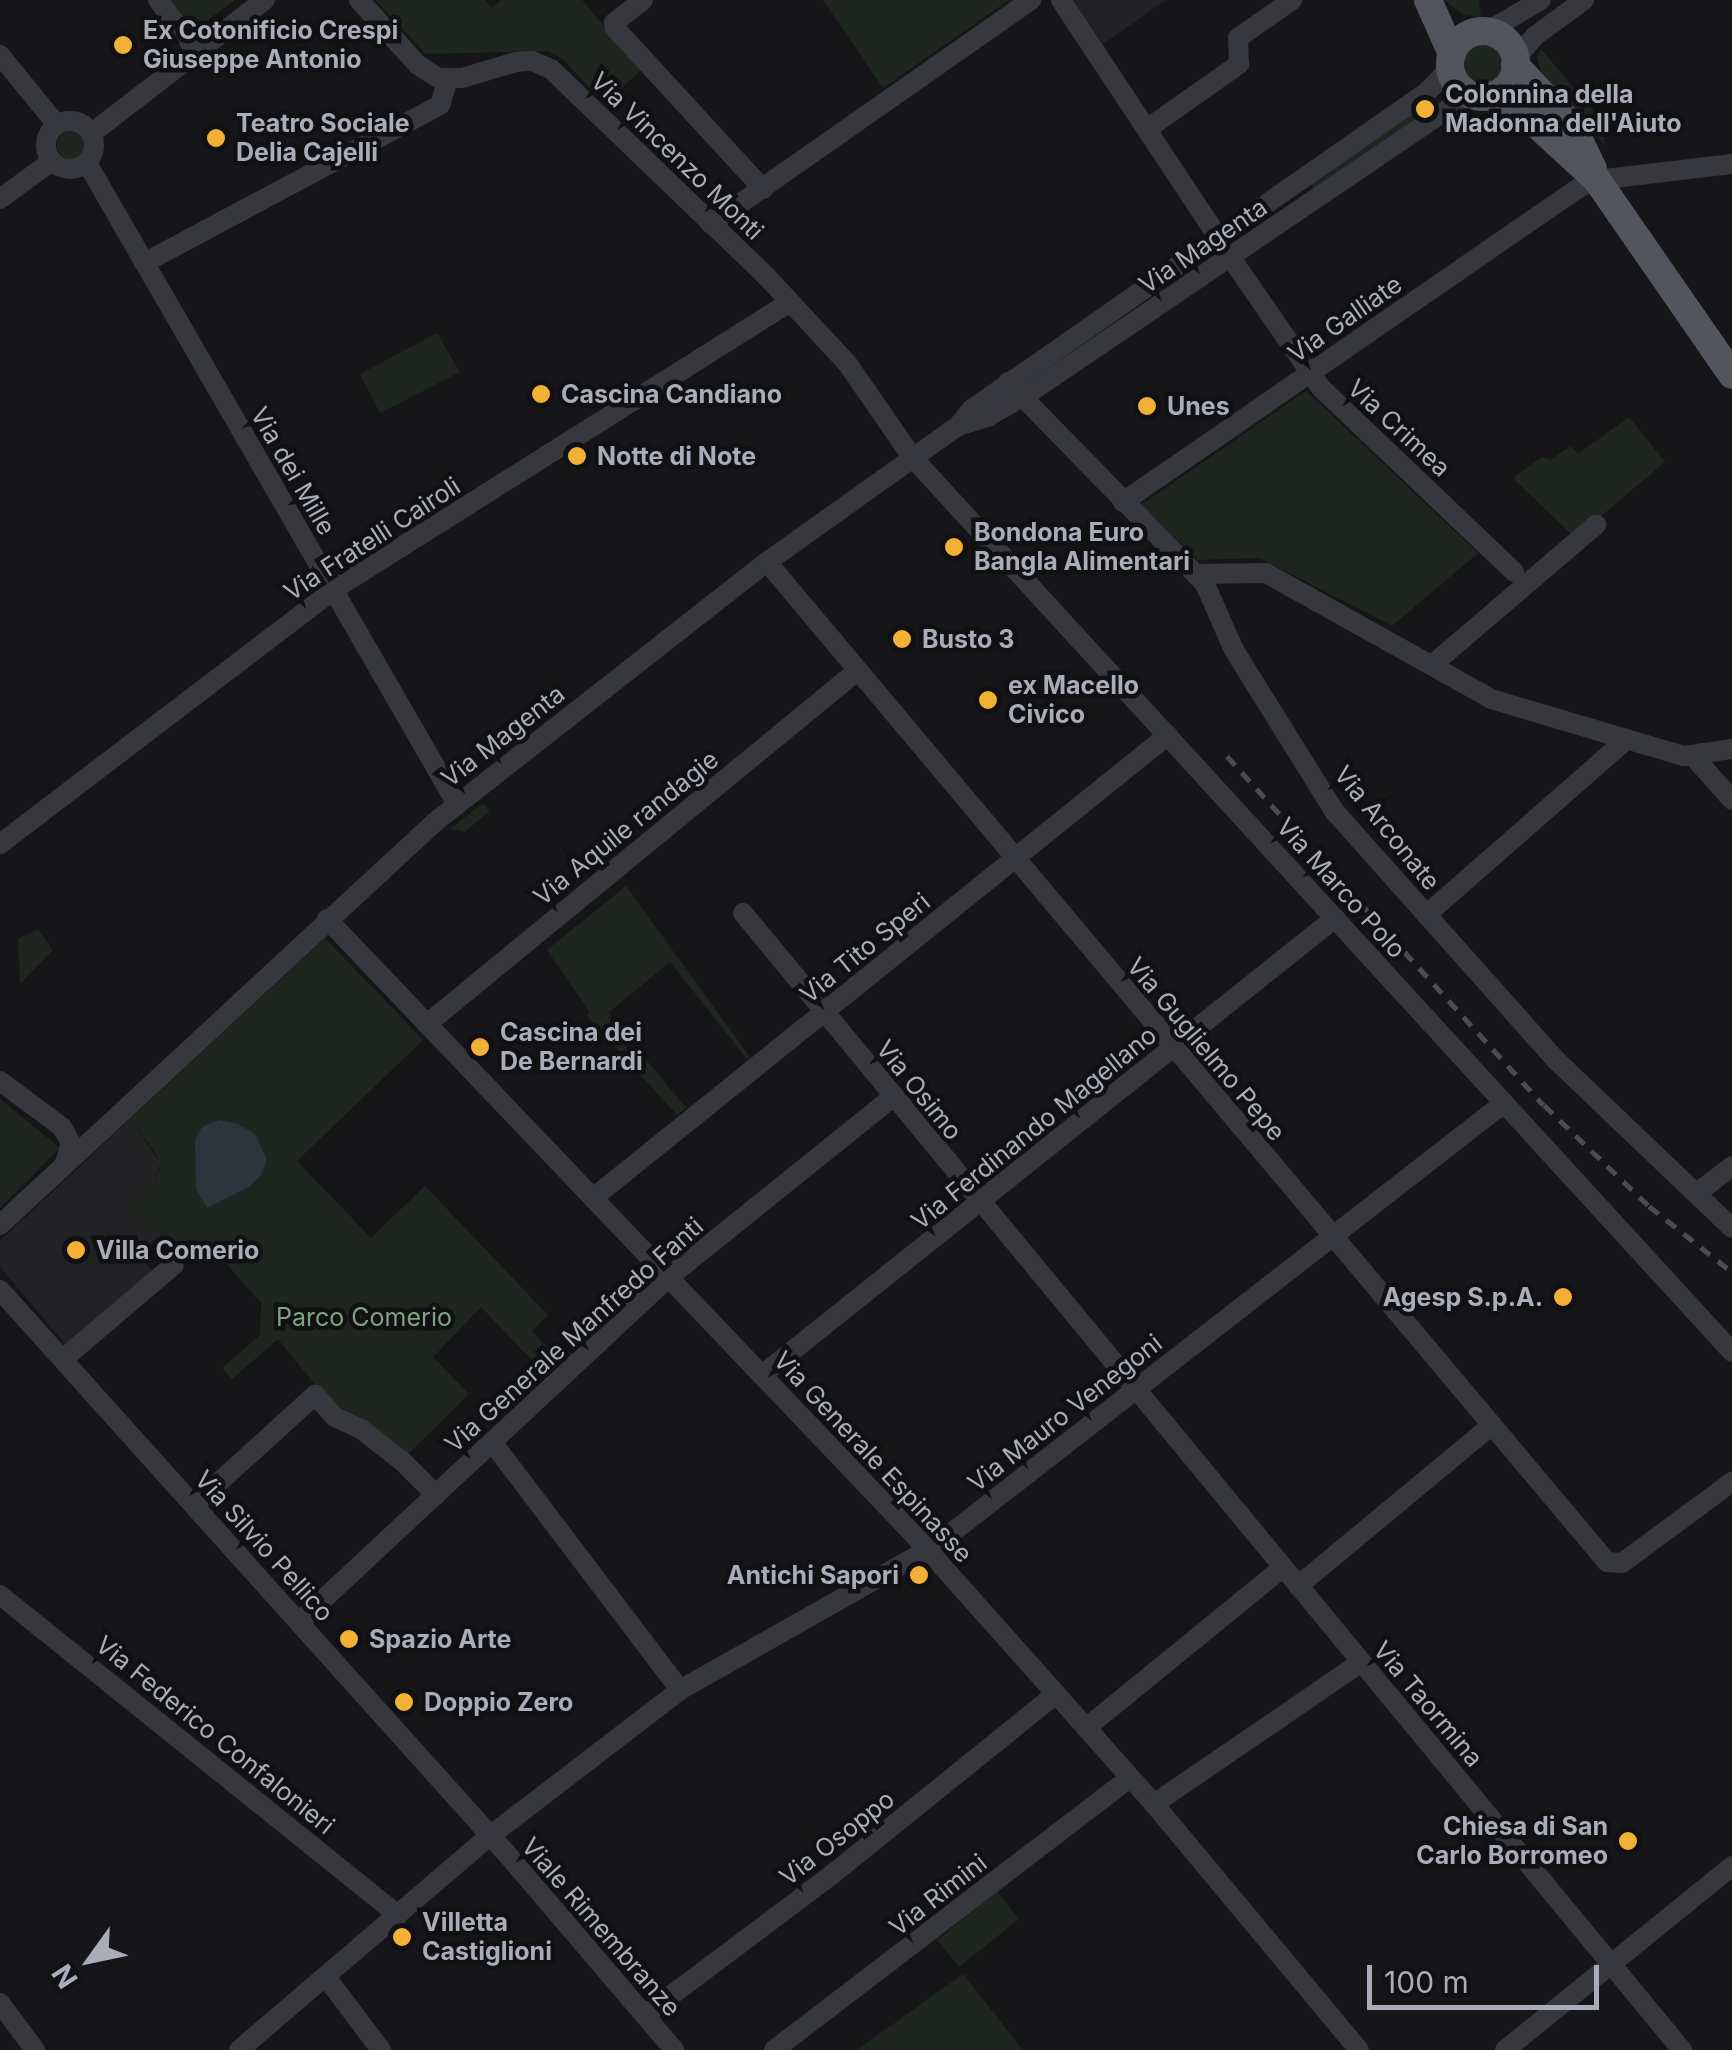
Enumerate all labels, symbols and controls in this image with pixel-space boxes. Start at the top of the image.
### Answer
place label: Ex Cotonificio Crespi Giuseppe Antonio [143,16,398,75]
marker: Ex Cotonificio Crespi Giuseppe Antonio [112,34,134,56]
street label: Via Vincenzo Monti [585,66,769,246]
place label: Colonnina della Madonna dell'Aiuto [1445,80,1681,139]
marker: Colonnina della Madonna dell'Aiuto [1414,98,1436,120]
place label: Teatro Sociale Delia Cajelli [236,109,410,168]
marker: Teatro Sociale Delia Cajelli [205,127,227,149]
street label: Via Magenta [1133,192,1273,300]
street label: Via Galliate [1282,269,1408,369]
street label: Via Crimea [1342,373,1456,483]
place label: Cascina Candiano [561,379,782,409]
marker: Cascina Candiano [530,383,552,405]
place label: Unes [1167,391,1230,421]
marker: Unes [1136,395,1158,417]
street label: Via dei Mille [244,402,342,540]
place label: Notte di Note [597,441,756,471]
marker: Notte di Note [566,445,588,467]
street label: Via Fratelli Cairoli [278,471,466,607]
place label: Bondona Euro Bangla Alimentari [974,518,1190,577]
marker: Bondona Euro Bangla Alimentari [943,536,965,558]
place label: Busto 3 [922,624,1014,654]
marker: Busto 3 [891,628,913,650]
place label: ex Macello Civico [1008,671,1139,730]
street label: Via Magenta [435,679,571,793]
marker: ex Macello Civico [977,689,999,711]
street label: Via Aquile randagie [528,744,724,912]
street label: Via Arconate [1328,760,1446,896]
street label: Via Marco Polo [1270,812,1412,964]
street label: Via Tito Speri [794,887,936,1009]
street label: Via Guglielmo Pepe [1121,951,1291,1147]
place label: Cascina dei De Bernardi [500,1018,643,1077]
street label: Via Ferdinando Magellano [905,1020,1163,1236]
street label: Via Osimo [870,1034,968,1146]
marker: Cascina dei De Bernardi [469,1036,491,1058]
street label: Via Generale Manfredo Fanti [439,1211,709,1459]
place label: Villa Comerio [96,1235,259,1265]
marker: Villa Comerio [65,1239,87,1261]
place label: Agesp S.p.A. [1383,1282,1543,1312]
marker: Agesp S.p.A. [1552,1286,1574,1308]
park label: Parco Comerio [276,1302,452,1332]
street label: Via Mauro Venegoni [962,1328,1168,1498]
street label: Via Generale Espinasse [767,1345,979,1569]
street label: Via Silvio Pellico [188,1464,340,1628]
place label: Antichi Sapori [727,1560,899,1590]
marker: Antichi Sapori [908,1564,930,1586]
place label: Spazio Arte [369,1624,511,1654]
marker: Spazio Arte [338,1628,360,1650]
street label: Via Federico Confalonieri [90,1630,340,1840]
street label: Via Taormina [1367,1635,1489,1773]
place label: Doppio Zero [424,1687,573,1717]
marker: Doppio Zero [393,1691,415,1713]
street label: Via Osoppo [774,1784,900,1892]
place label: Chiesa di San Carlo Borromeo [1416,1812,1608,1871]
marker: Chiesa di San Carlo Borromeo [1617,1830,1639,1852]
street label: Viale Rimembranze [515,1831,687,2023]
street label: Via Rimini [883,1848,993,1942]
place label: Villetta Castiglioni [422,1908,552,1967]
north arrow [40,1910,140,2010]
marker: Villetta Castiglioni [391,1926,413,1948]
scale bar [1372,1945,1604,2007]
text: N [45,1958,85,1995]
text: 100 m [1384,1964,1469,2000]

